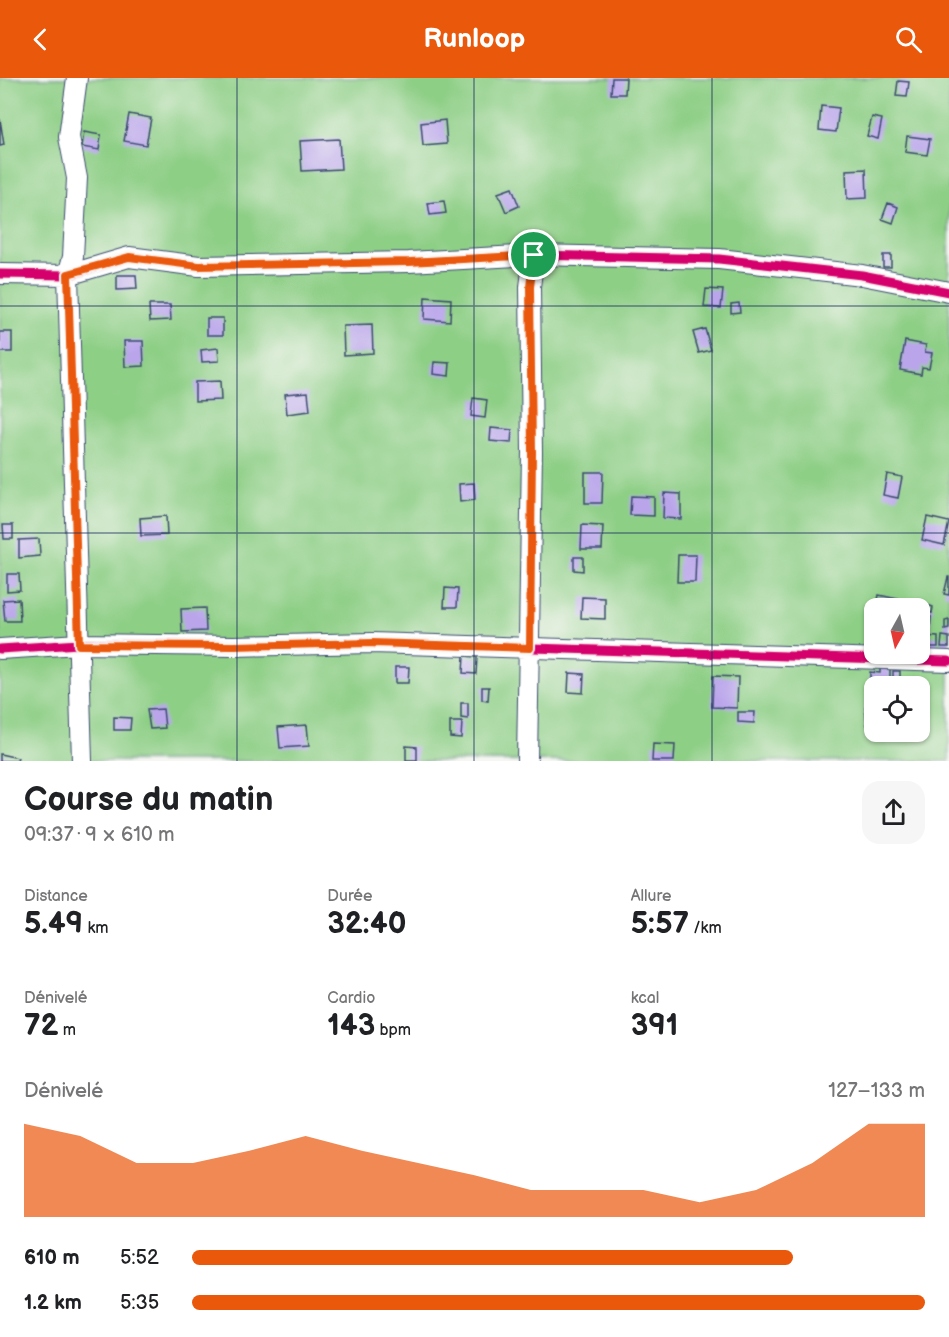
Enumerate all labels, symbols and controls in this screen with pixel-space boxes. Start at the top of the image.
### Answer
icon: back [24,23,57,56]
text: Runloop [424,23,525,55]
icon: search [892,23,925,56]
pin [508,229,559,280]
icon: arrive [517,238,550,271]
north arrow [864,598,930,664]
map controls [864,598,930,742]
button: locate [864,676,930,742]
text: Course du matin [24,780,273,820]
button: share [862,781,925,844]
text: 09:37 · 9 × 610 m [24,823,175,847]
text: Distance [24,887,88,906]
text: Durée [327,887,372,906]
text: Allure [631,887,671,906]
text: 5.49 [24,906,83,942]
text: 32:40 [327,906,406,942]
text: 5:57 [631,906,689,942]
text: km [83,919,109,938]
text: /km [689,919,722,938]
text: Dénivelé [24,989,87,1008]
text: Cardio [327,989,375,1008]
text: kcal [631,989,659,1008]
text: 72 [24,1008,59,1044]
text: 143 [327,1008,375,1044]
text: 391 [631,1008,678,1044]
text: m [59,1021,76,1040]
text: bpm [375,1021,411,1040]
text: Dénivelé [24,1079,103,1103]
text: 127–133 m [828,1079,925,1103]
text: 610 m [24,1246,79,1270]
text: 5:52 [120,1246,159,1270]
text: 1.2 km [24,1291,82,1315]
text: 5:35 [120,1291,159,1315]

